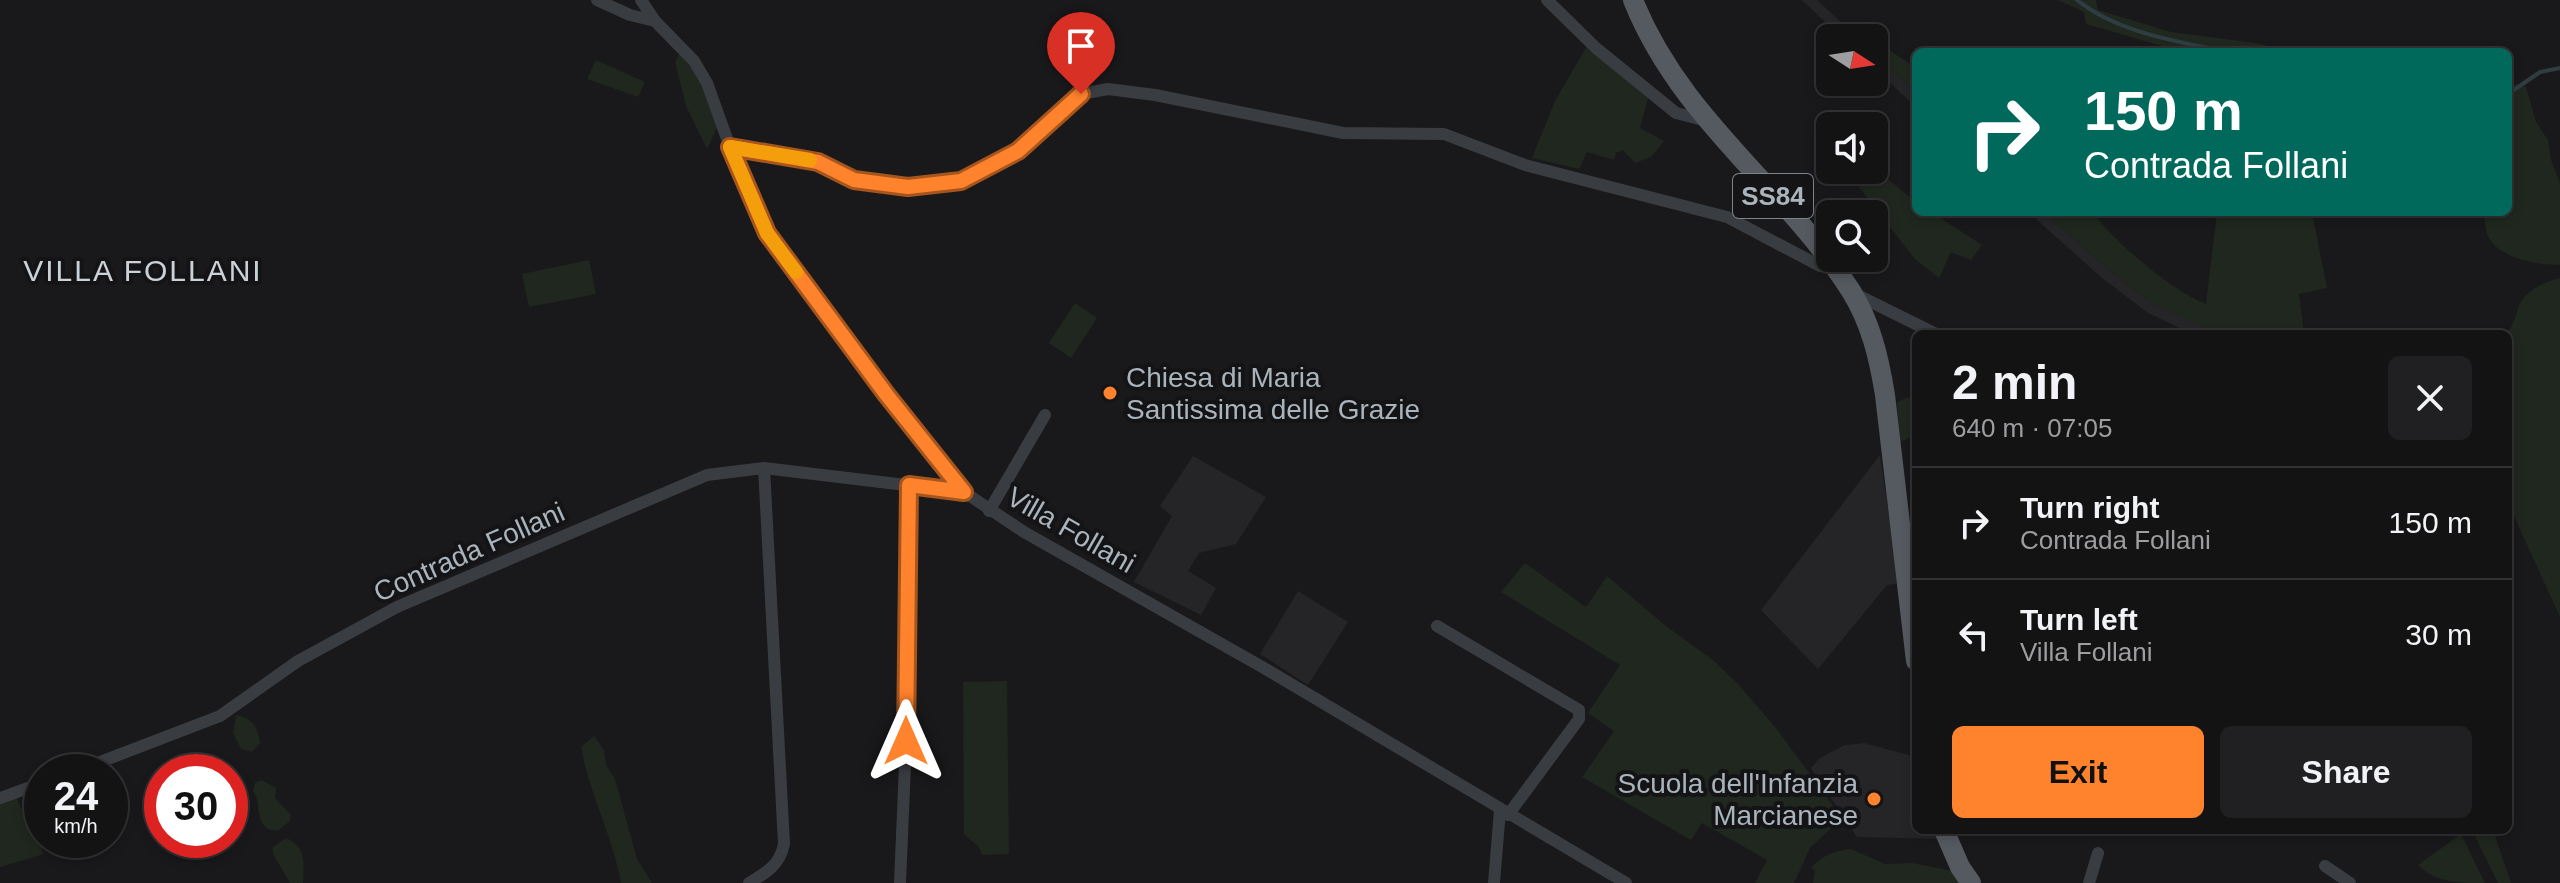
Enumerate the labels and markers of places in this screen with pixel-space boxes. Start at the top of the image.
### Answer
pin [1047,12,1115,94]
place label: Chiesa di Maria Santissima delle Grazie [1126,362,1420,425]
marker: Chiesa di Maria Santissima delle Grazie [1101,384,1119,402]
place label: Scuola dell'Infanzia Marcianese [1618,768,1858,831]
marker: Scuola dell'Infanzia Marcianese [1865,790,1883,808]

